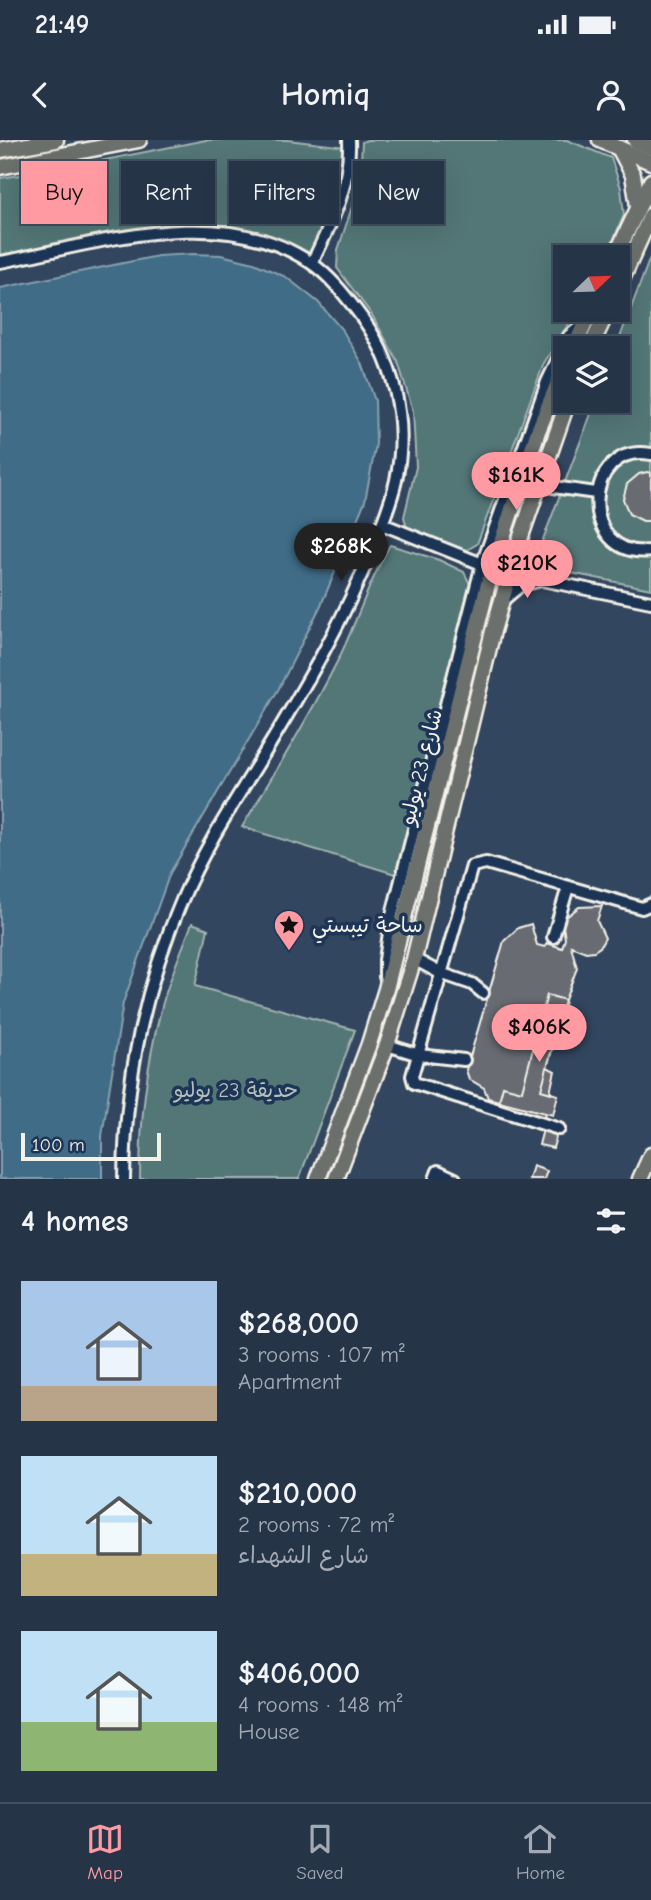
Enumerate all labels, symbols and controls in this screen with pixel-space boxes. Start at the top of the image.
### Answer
text: 21:49 [35,10,89,40]
icon: back [21,76,59,114]
text: Homiq [281,76,370,113]
icon: person [592,76,630,114]
chip: Buy [21,161,107,224]
chip: Rent [121,161,215,224]
chip: Filters [229,161,339,224]
chip: New [353,161,444,224]
north arrow [553,245,630,322]
map controls [553,245,630,413]
button: layers [553,336,630,413]
pin: $161K [467,452,565,512]
text: $161K [488,461,544,488]
pin: $268K [292,524,390,583]
text: $268K [310,532,372,559]
pin: $210K [478,540,576,600]
text: $210K [497,549,557,576]
street label: شارع 23 يوليو [395,707,450,829]
place icon: ساحة تيبستي [272,908,306,952]
place label: ساحة تيبستي [312,913,423,944]
pin: $406K [490,1004,588,1064]
text: $406K [508,1013,570,1040]
park label: حديقة 23 يوليو [173,1078,298,1103]
scale bar [21,1130,161,1162]
text: 100 m [32,1134,85,1156]
icon: filters [592,1202,630,1240]
text: 4 homes [21,1204,128,1239]
text: $268,000 [238,1306,359,1341]
icon: home [77,1309,161,1393]
text: 3 rooms · 107 m² [238,1341,405,1368]
text: Apartment [238,1368,341,1395]
text: $210,000 [238,1476,357,1511]
icon: home [77,1484,161,1568]
text: 2 rooms · 72 m² [238,1511,394,1538]
text: شارع الشهداء [238,1542,369,1569]
text: $406,000 [238,1656,360,1691]
icon: home [77,1659,161,1743]
text: 4 rooms · 148 m² [238,1691,402,1718]
text: House [238,1718,300,1745]
tab: Map [86,1820,124,1884]
tab: Saved [296,1820,344,1884]
tab: Home [516,1820,565,1884]

